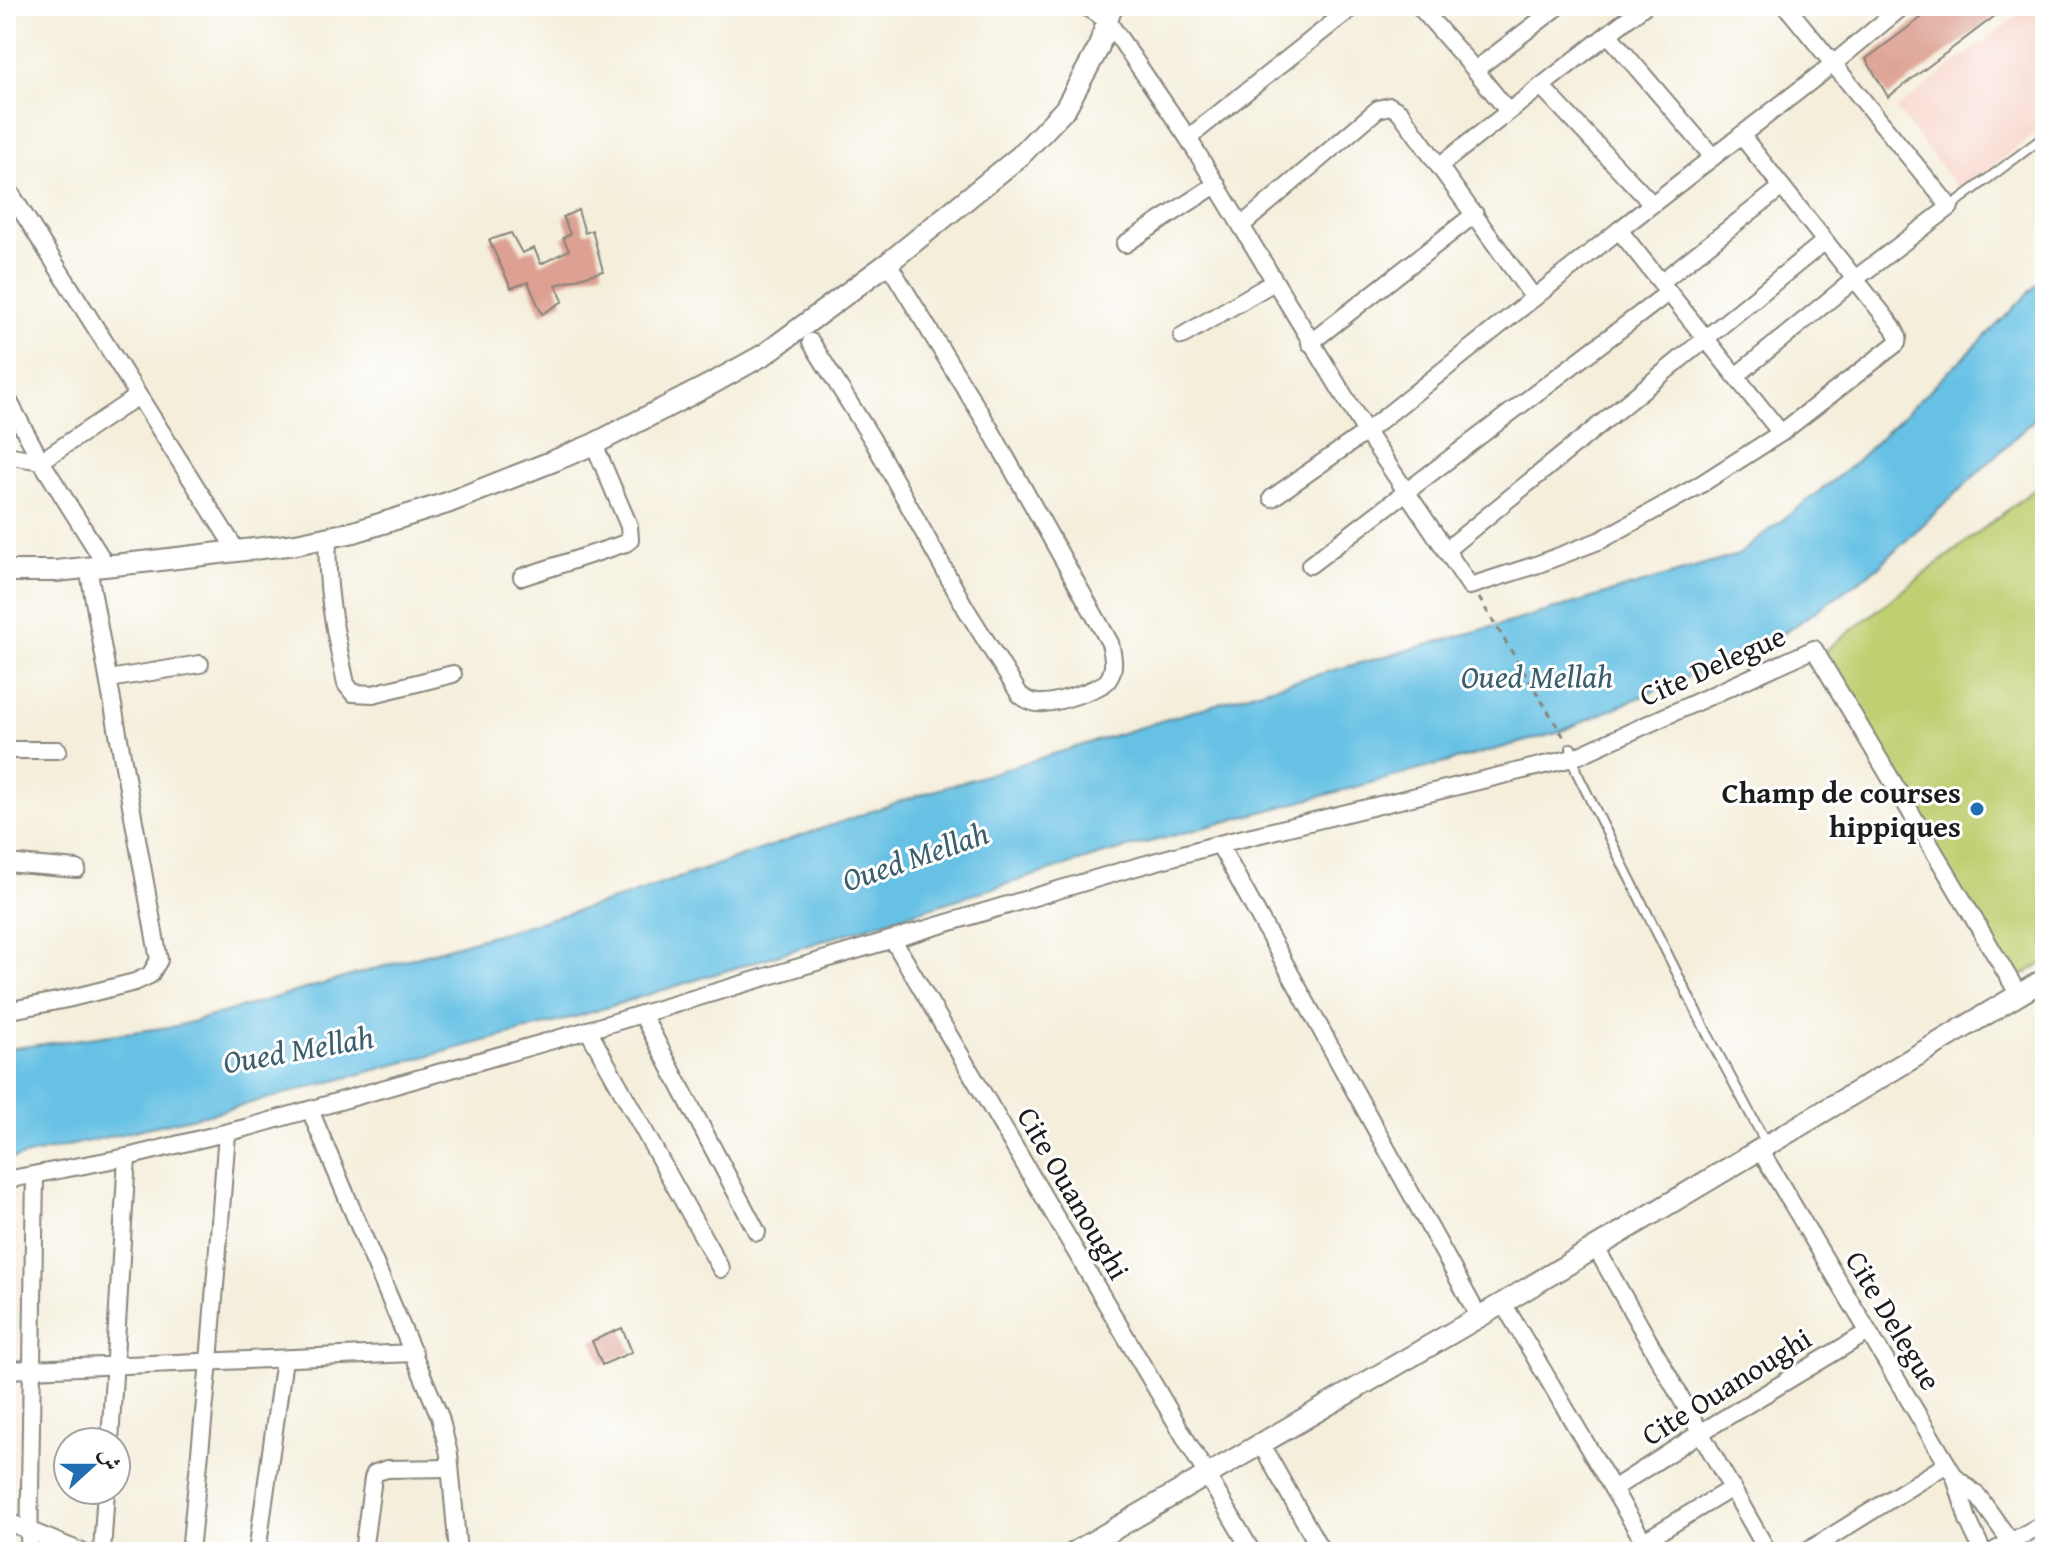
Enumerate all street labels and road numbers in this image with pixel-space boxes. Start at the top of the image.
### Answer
street label: Cite Delegue [1632,613,1792,717]
street label: Cite Ouanoughi [1007,1098,1141,1288]
street label: Cite Delegue [1835,1242,1953,1398]
street label: Cite Ouanoughi [1632,1316,1820,1456]

